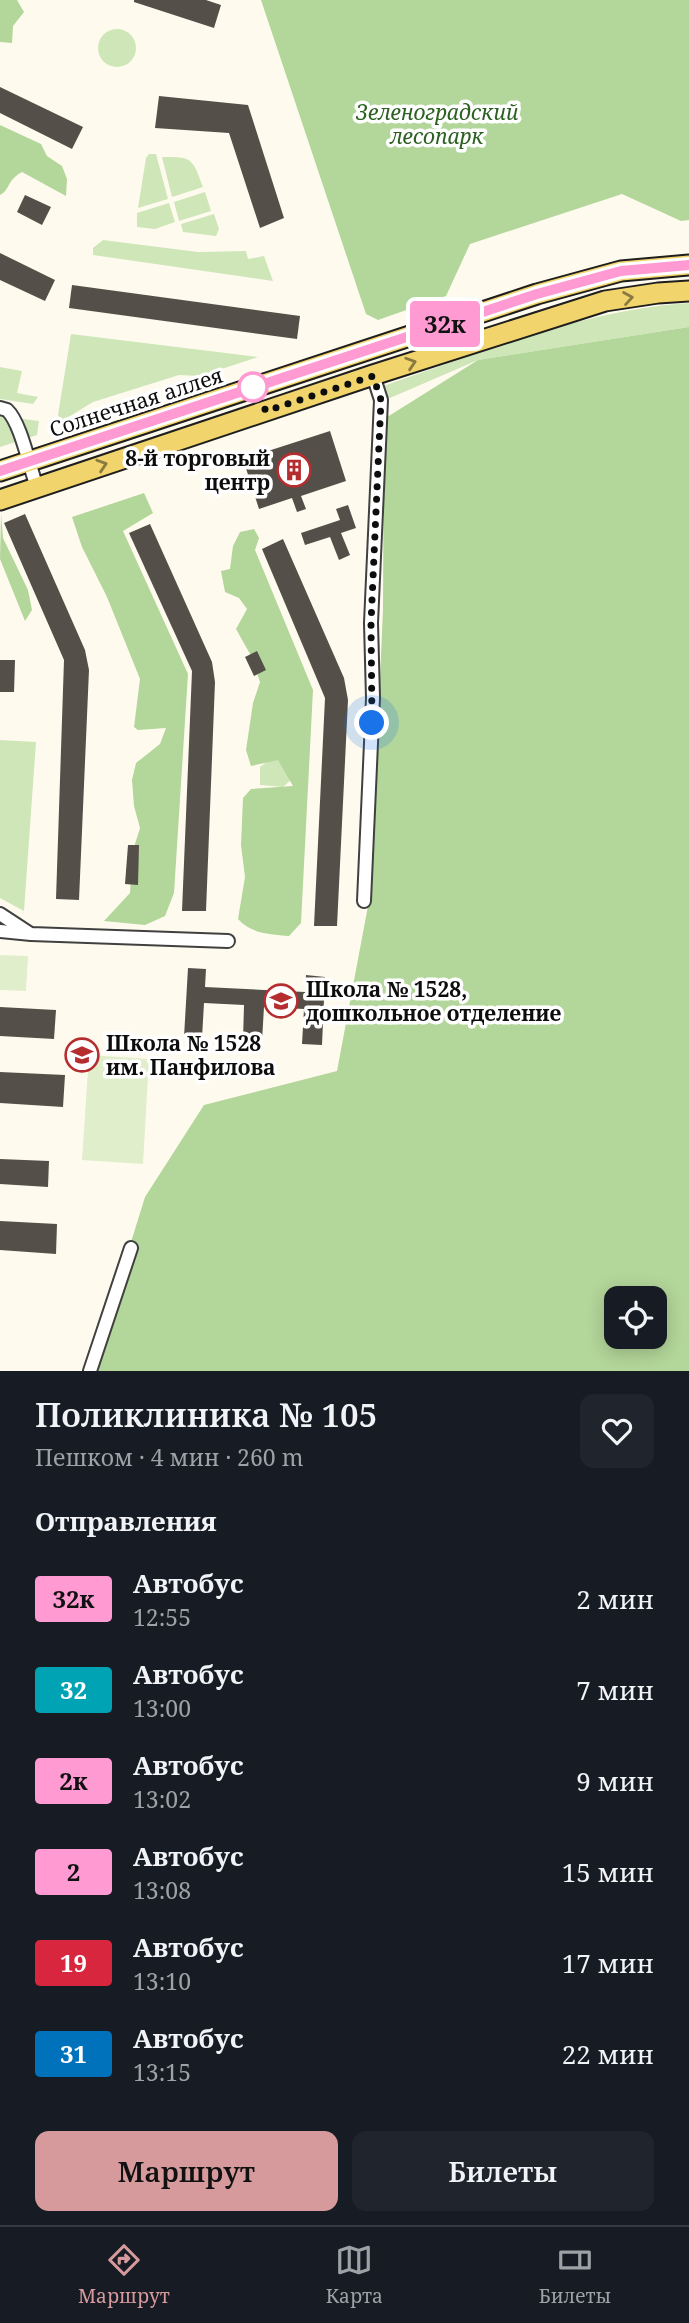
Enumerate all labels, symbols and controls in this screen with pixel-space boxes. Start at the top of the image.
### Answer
park label: Зеленоградский лесопарк [356,98,519,150]
one-way arrow [622,291,634,306]
line badge: 32к [405,301,485,347]
text: 32к [424,307,466,340]
one-way arrow [404,357,416,372]
street label: Солнечная аллея [46,361,226,443]
unlabelled marker [238,372,268,402]
place label: 8-й торговый центр [125,444,270,496]
building icon: 8-й торговый центр [275,451,313,489]
one-way arrow [95,459,107,473]
your location [354,705,389,740]
place label: Школа № 1528, дошкольное отделение [306,975,562,1027]
school or university icon: Школа № 1528, дошкольное отделение [262,982,300,1020]
place label: Школа № 1528 им. Панфилова [106,1029,276,1081]
school or university icon: Школа № 1528 им. Панфилова [63,1036,101,1074]
map controls [604,1286,667,1349]
button: locate [604,1286,667,1349]
text: Поликлиника № 105 [35,1392,377,1437]
button: heart [580,1394,654,1468]
text: Пешком · 4 мин · 260 m [35,1441,303,1473]
text: Отправления [35,1503,217,1539]
text: Автобус [133,1565,243,1601]
text: 2 мин [576,1581,654,1617]
text: 32к [53,1582,95,1615]
text: 12:55 [133,1601,191,1633]
text: Автобус [133,1656,243,1692]
text: 7 мин [576,1672,654,1708]
text: 32 [60,1673,87,1706]
text: 13:00 [133,1692,191,1724]
text: Автобус [133,1747,243,1783]
text: 9 мин [576,1763,654,1799]
text: 2к [59,1764,88,1797]
text: 13:02 [133,1783,191,1815]
text: Автобус [133,1838,243,1874]
text: 15 мин [562,1854,654,1890]
text: 2 [67,1855,80,1888]
text: 13:08 [133,1874,191,1906]
text: Автобус [133,1929,243,1965]
text: 17 мин [562,1945,654,1981]
text: 19 [60,1946,87,1979]
text: 13:10 [133,1965,191,1997]
text: Автобус [133,2020,243,2056]
text: 22 мин [562,2036,654,2072]
text: 31 [60,2037,87,2070]
text: 13:15 [133,2056,191,2088]
button: Маршрут [35,2131,338,2211]
button: Билеты [352,2131,654,2211]
tab: Маршрут [78,2241,170,2309]
tab: Карта [326,2241,383,2309]
tab: Билеты [539,2241,611,2309]

